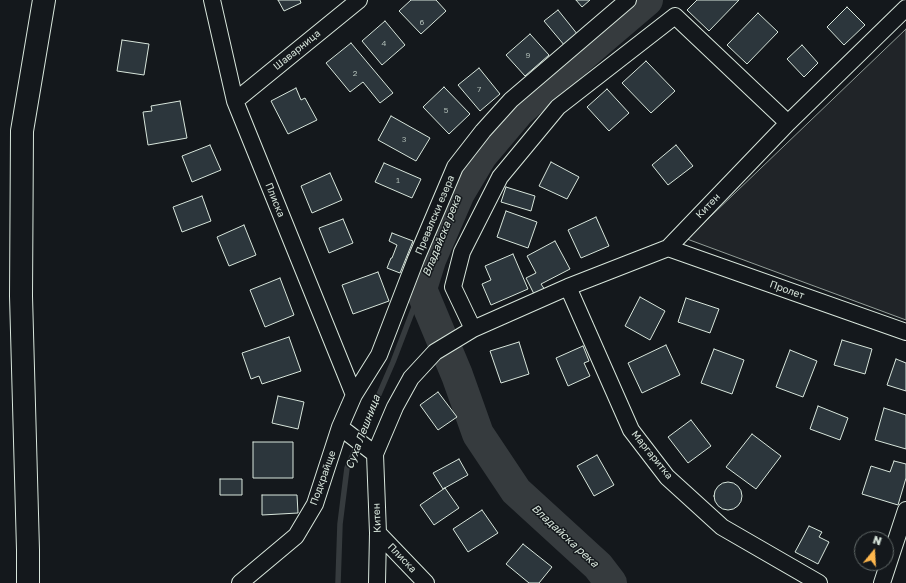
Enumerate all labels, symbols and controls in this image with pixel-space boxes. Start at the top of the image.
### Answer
house number: 6 [420,17,424,27]
street label: Шаварница [271,27,323,73]
house number: 4 [382,38,386,48]
house number: 9 [526,50,530,60]
house number: 2 [353,68,357,78]
house number: 7 [477,84,481,94]
house number: 5 [444,105,448,115]
house number: 3 [402,134,406,144]
street label: Превалски езера [413,174,457,256]
house number: 1 [396,175,400,185]
street label: Плиска [263,181,287,219]
street label: Китен [693,191,723,221]
water label: Владайска река [420,193,464,279]
street label: Пролет [768,278,806,302]
water label: Суха Лешница [343,393,383,471]
street label: Маргаритка [629,428,675,482]
street label: Подкрайще [308,449,338,507]
water label: Владайска река [529,502,601,570]
street label: Китен [370,503,384,533]
north arrow [854,531,894,571]
text: N [872,533,884,548]
street label: Плиска [385,541,419,575]

